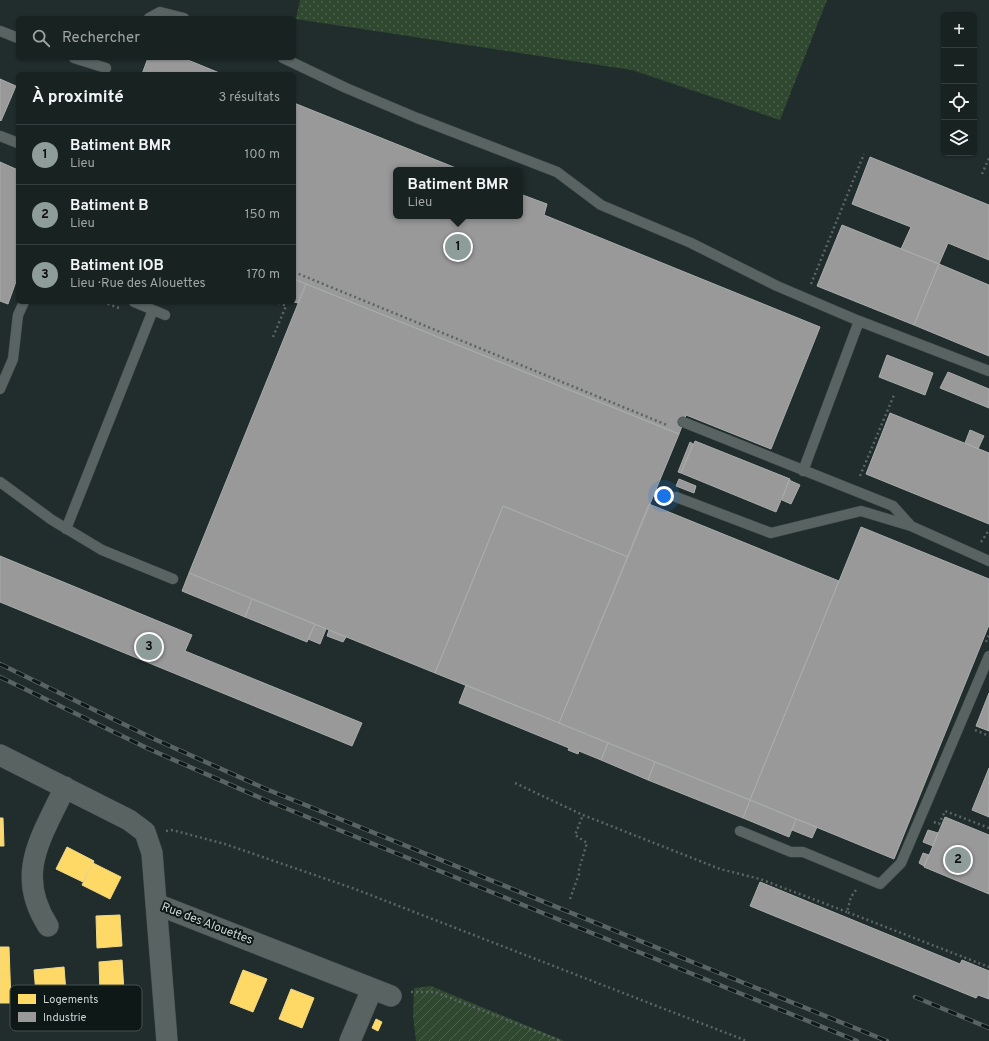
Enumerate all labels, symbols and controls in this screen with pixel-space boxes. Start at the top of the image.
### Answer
map controls [941,12,977,156]
button: + [941,12,977,48]
search box [16,16,296,60]
icon: search [30,27,52,49]
text: Rechercher [62,29,140,48]
button: − [941,48,977,84]
button: locate [941,84,977,120]
text: À proximité [32,87,124,109]
text: 3 résultats [218,90,280,106]
button: layers [941,120,977,156]
text: Batiment BMR [70,137,171,156]
text: 1 [42,147,48,163]
text: 100 m [244,147,280,163]
text: Lieu [70,156,95,172]
popup [393,167,523,219]
text: Batiment BMR [407,176,509,195]
text: Lieu [407,195,432,211]
text: Batiment B [70,197,149,216]
text: 2 [41,207,49,223]
text: 150 m [245,207,280,223]
text: Lieu [70,216,95,232]
pin: 1 [445,232,471,262]
text: Batiment IOB [70,257,164,276]
text: 3 [41,267,49,283]
text: 170 m [246,267,280,283]
text: Lieu · Rue des Alouettes [70,276,206,292]
your location [654,486,674,506]
pin: 3 [136,632,162,662]
pin: 2 [945,845,971,875]
street label: Rue des Alouettes [159,899,255,949]
legend [10,985,142,1031]
text: Logements [43,993,98,1007]
text: Industrie [43,1011,87,1025]

